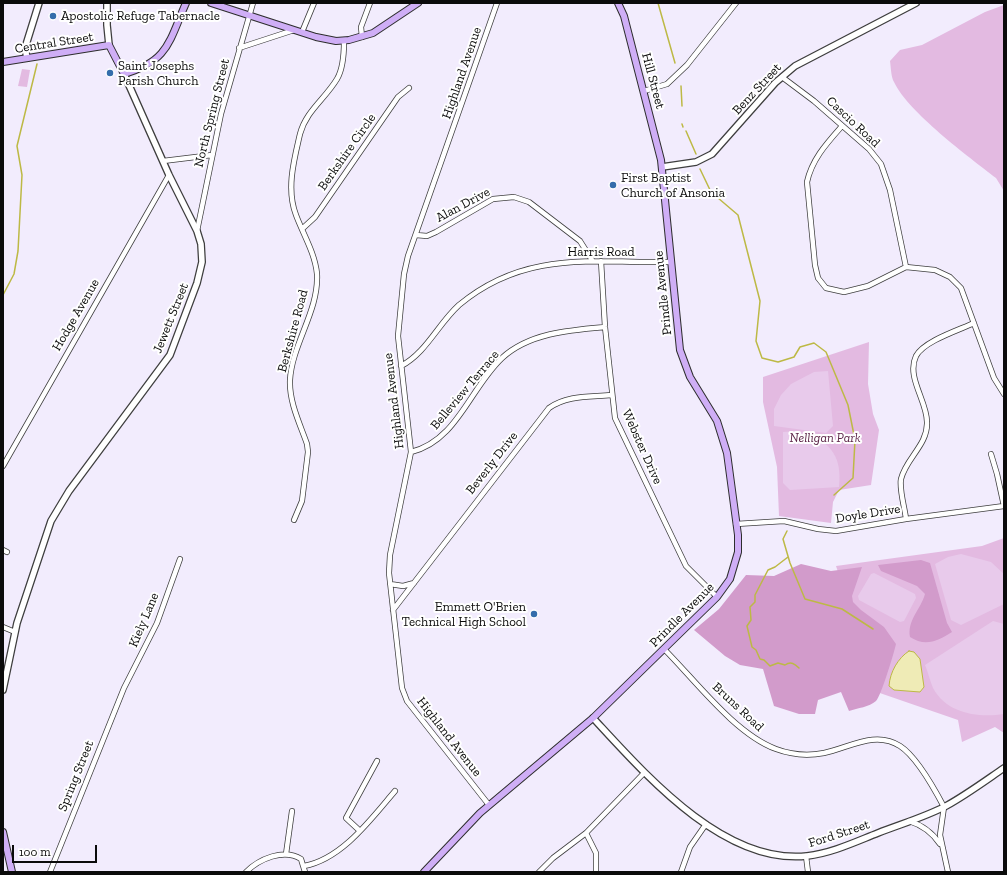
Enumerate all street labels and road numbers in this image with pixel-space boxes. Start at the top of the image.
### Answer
street label: Highland Avenue [439,25,485,121]
street label: Central Street [14,29,94,57]
street label: Hill Street [638,51,668,111]
street label: North Spring Street [191,57,233,169]
street label: Benz Street [729,60,785,118]
street label: Cascio Road [823,93,883,151]
street label: Berkshire Circle [315,111,379,193]
street label: Alan Drive [433,184,493,226]
street label: Harris Road [567,244,635,260]
street label: Prindle Avenue [651,250,675,336]
street label: Hodge Avenue [49,276,103,354]
street label: Jewett Street [150,281,192,355]
street label: Berkshire Road [274,288,312,374]
street label: Belleview Terrace [427,347,503,433]
street label: Highland Avenue [380,352,408,450]
street label: Webster Drive [619,407,665,487]
street label: Beverly Drive [463,429,521,497]
street label: Doyle Drive [835,501,901,527]
street label: Prindle Avenue [646,579,718,651]
street label: Kiely Lane [126,590,162,650]
street label: Bruns Road [709,679,767,735]
street label: Highland Avenue [413,694,485,780]
street label: Spring Street [55,738,97,814]
street label: Ford Street [806,817,872,851]

